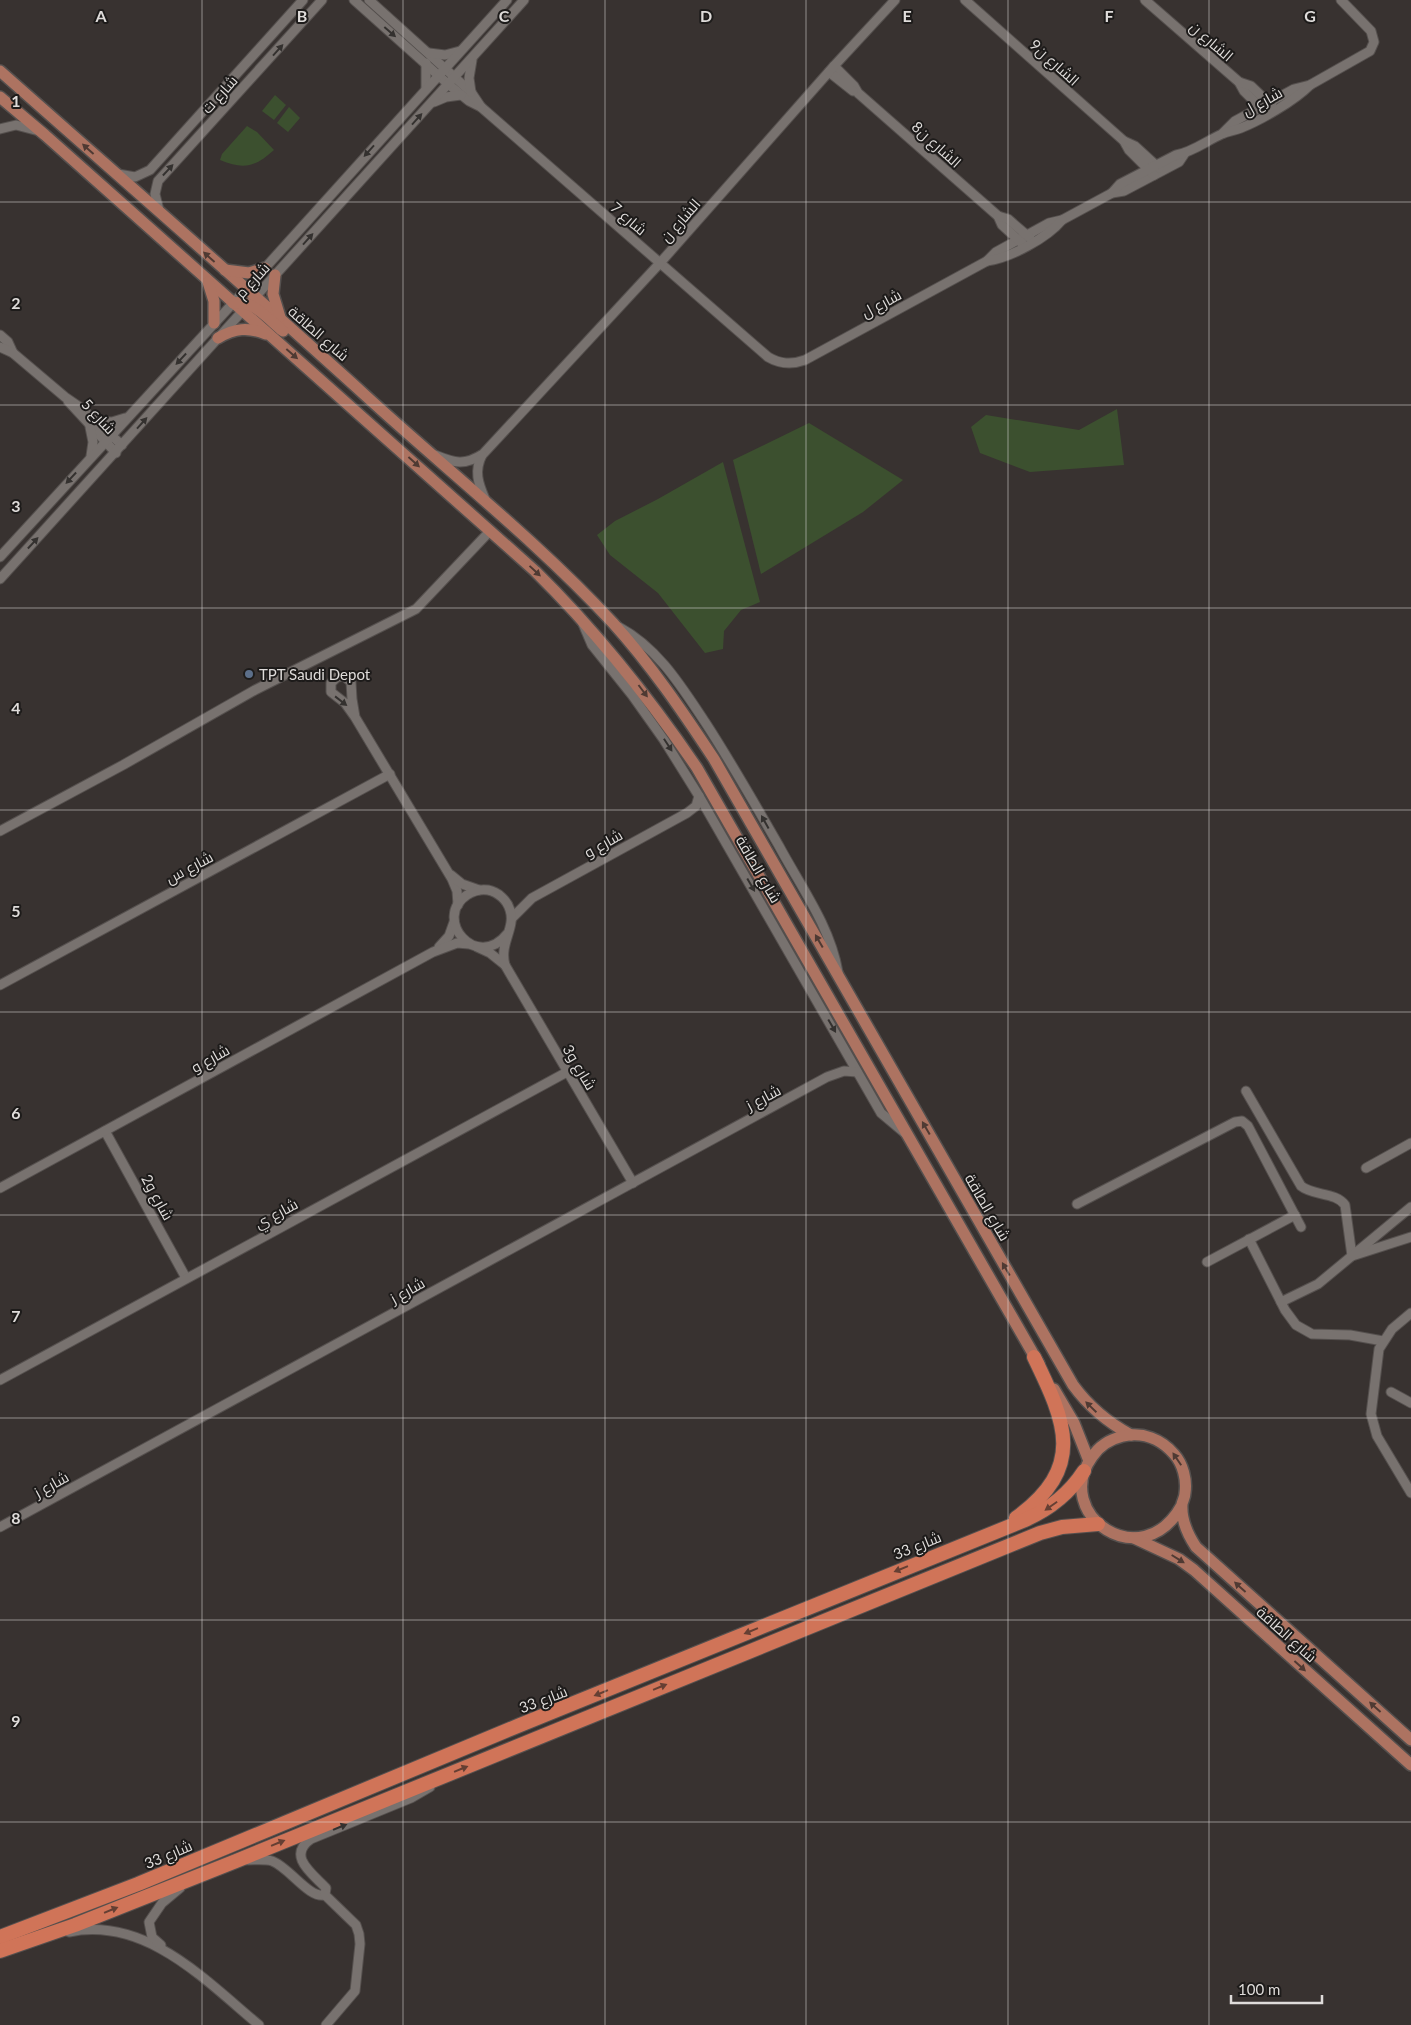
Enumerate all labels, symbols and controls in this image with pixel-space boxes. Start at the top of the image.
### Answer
text: A [94,6,107,25]
text: B [297,6,307,25]
text: C [499,6,510,25]
text: D [700,6,712,25]
text: E [902,6,912,25]
text: F [1104,6,1114,25]
text: G [1304,6,1316,25]
street label: الشارع ن [1185,17,1237,67]
one-way arrow [383,26,396,37]
street label: الشارع ن9 [1025,35,1083,91]
one-way arrow [272,44,284,56]
street label: شارع ت [197,71,243,119]
street label: شارع ل [1239,83,1287,122]
text: 1 [11,91,21,110]
one-way arrow [411,114,423,126]
street label: الشارع ن8 [907,117,965,173]
one-way arrow [82,143,94,155]
one-way arrow [363,144,375,156]
one-way arrow [162,164,174,176]
street label: الشارع ن [656,195,706,247]
street label: شارع 7 [605,198,651,241]
one-way arrow [302,233,313,246]
one-way arrow [204,251,216,263]
street label: شارع م [231,258,275,304]
street label: شارع ل [858,285,906,324]
text: 2 [11,293,21,312]
street label: شارع الطاقة [283,302,353,366]
one-way arrow [286,348,298,360]
one-way arrow [175,352,187,364]
street label: شارع 5 [76,395,120,439]
one-way arrow [136,417,148,429]
one-way arrow [407,456,419,468]
one-way arrow [65,472,77,484]
text: 3 [11,496,21,515]
one-way arrow [27,538,39,550]
one-way arrow [528,565,540,577]
place label: TPT Saudi Depot [259,665,371,683]
marker: TPT Saudi Depot [243,668,255,680]
one-way arrow [638,684,648,698]
one-way arrow [334,696,348,706]
text: 4 [11,698,21,717]
one-way arrow [663,739,672,752]
one-way arrow [761,815,769,829]
street label: شارع و [581,825,627,863]
street label: شارع الطاقة [730,832,785,907]
street label: شارع س [162,847,217,890]
one-way arrow [746,878,755,891]
text: 5 [11,901,21,920]
one-way arrow [815,935,824,948]
one-way arrow [827,1019,836,1032]
street label: شارع و [188,1040,234,1078]
street label: شارع و3 [557,1041,601,1095]
street label: شارع ز [742,1080,785,1117]
text: 6 [11,1103,21,1122]
one-way arrow [921,1121,930,1135]
street label: شارع الطاقة [959,1170,1014,1245]
street label: شارع و2 [135,1171,178,1225]
street label: شارع ي [251,1194,303,1235]
one-way arrow [1002,1262,1010,1277]
street label: شارع ز [386,1273,429,1310]
text: 7 [11,1306,21,1325]
one-way arrow [1086,1401,1098,1413]
one-way arrow [1172,1452,1182,1466]
street label: شارع ز [30,1467,73,1504]
one-way arrow [1044,1501,1057,1511]
text: 8 [11,1508,21,1527]
street label: شارع 33 [890,1527,945,1566]
one-way arrow [1171,1555,1185,1564]
one-way arrow [894,1566,908,1574]
one-way arrow [1235,1581,1247,1593]
street label: شارع الطاقة [1251,1602,1321,1668]
one-way arrow [743,1627,758,1635]
one-way arrow [1293,1660,1305,1672]
street label: شارع 33 [516,1682,571,1719]
one-way arrow [653,1683,667,1691]
one-way arrow [593,1689,608,1697]
one-way arrow [1369,1701,1381,1713]
text: 9 [11,1711,21,1730]
one-way arrow [454,1764,468,1772]
one-way arrow [333,1823,347,1831]
street label: شارع 33 [141,1836,196,1875]
one-way arrow [271,1839,286,1847]
one-way arrow [104,1906,119,1914]
scale bar [1231,1972,1322,2004]
text: 100 m [1238,1980,1280,1998]

